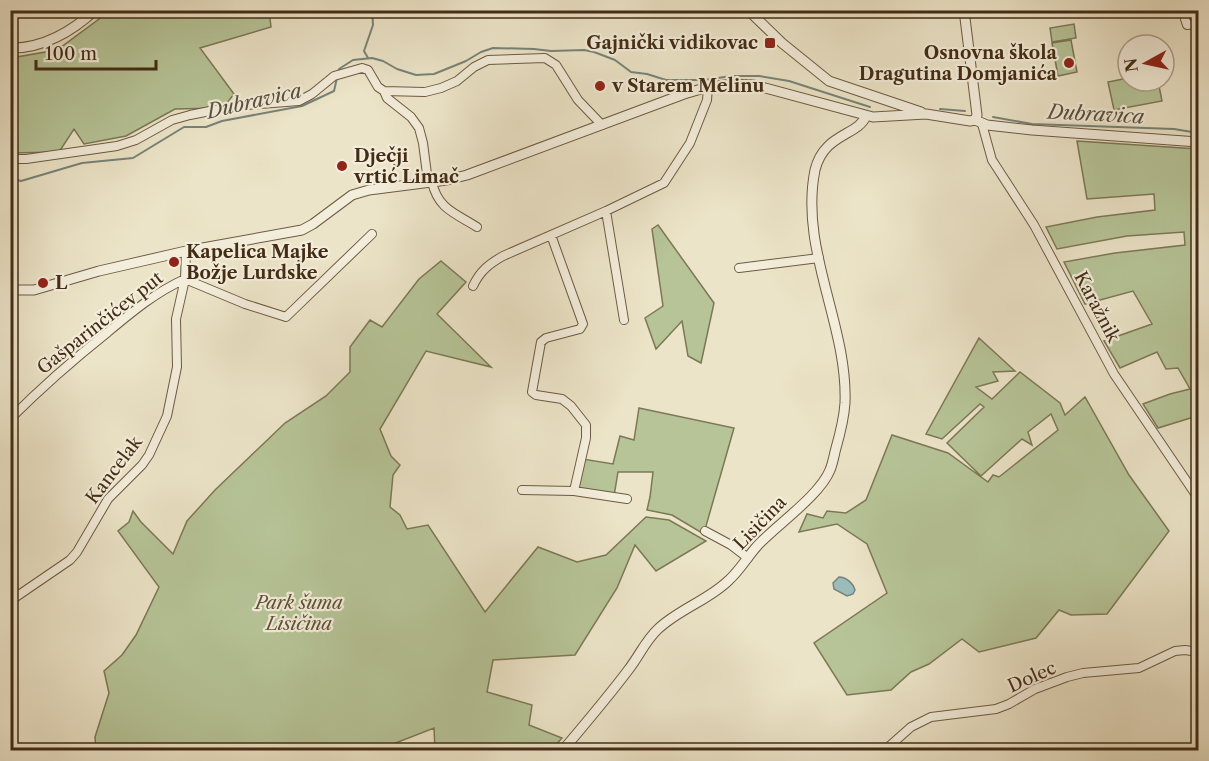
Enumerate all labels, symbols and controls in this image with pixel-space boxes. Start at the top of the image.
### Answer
place label: Gajnički vidikovac [586,32,758,54]
scale bar [36,33,156,71]
north arrow [1116,33,1176,93]
marker: Gajnički vidikovac [763,36,777,50]
place label: Osnovna škola Dragutina Domjanića [859,42,1058,85]
text: 100 m [45,43,97,65]
marker: Osnovna škola Dragutina Domjanića [1062,56,1076,70]
text: N [1120,57,1142,73]
place label: v Starem Melinu [611,75,764,97]
water label: Dubravica [202,78,304,124]
marker: v Starem Melinu [593,79,607,93]
water label: Dubravica [1045,99,1145,129]
place label: Dječji vrtić Limač [353,145,459,188]
marker: Dječji vrtić Limač [335,159,349,173]
place label: Kapelica Majke Božje Lurdske [186,241,329,284]
marker: Kapelica Majke Božje Lurdske [167,255,181,269]
street label: Gašparinčićev put [33,267,168,379]
street label: Karažnik [1069,268,1126,348]
place label: L [55,272,68,294]
marker: L [36,276,50,290]
street label: Kancelak [81,430,148,508]
street label: Lisičina [729,491,791,555]
park label: Park šuma Lisičina [253,592,343,635]
street label: Dolec [1004,657,1060,697]

